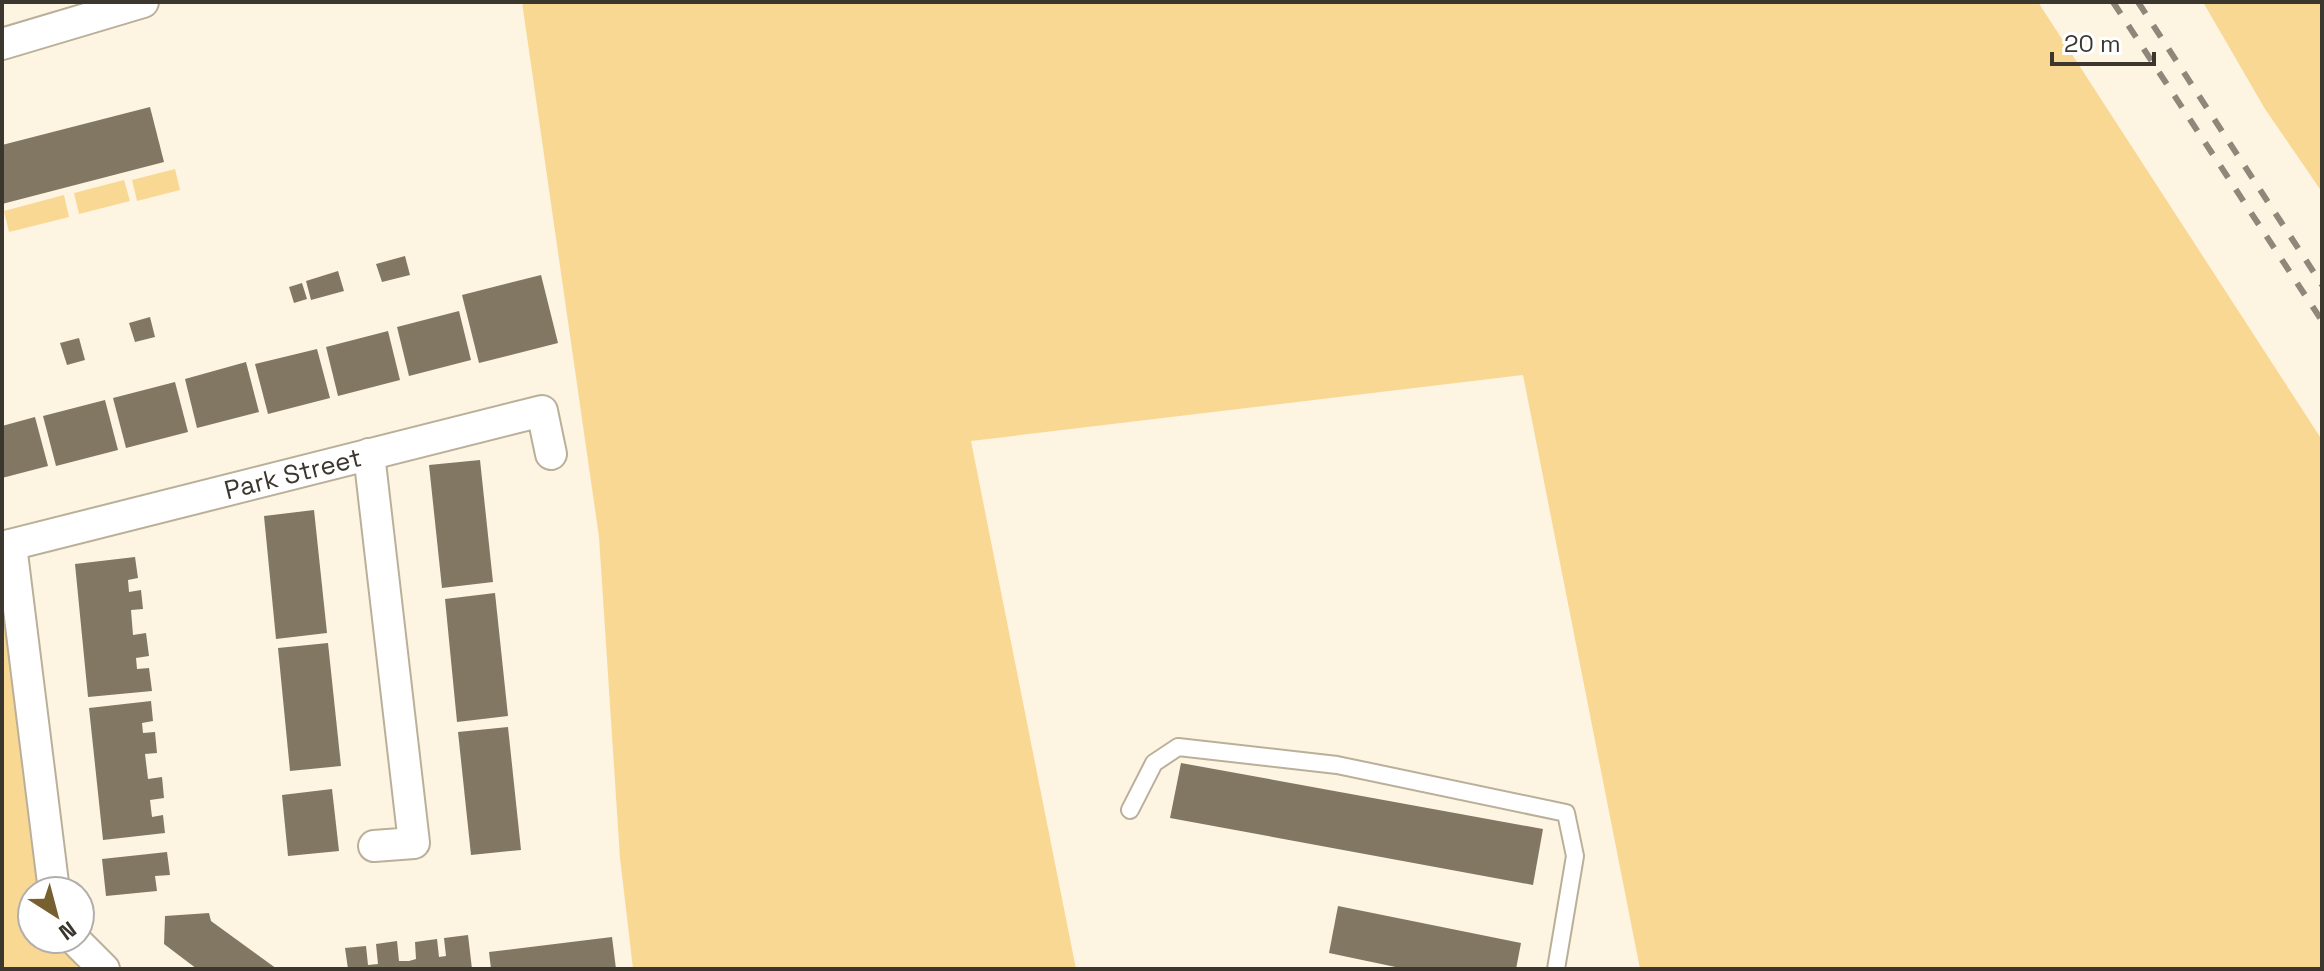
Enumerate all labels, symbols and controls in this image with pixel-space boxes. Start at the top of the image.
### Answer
scale bar [2052,16,2154,66]
text: 20 m [2064,28,2121,59]
street label: Park Street [221,440,365,507]
north arrow [16,875,96,955]
text: N [54,916,82,947]

